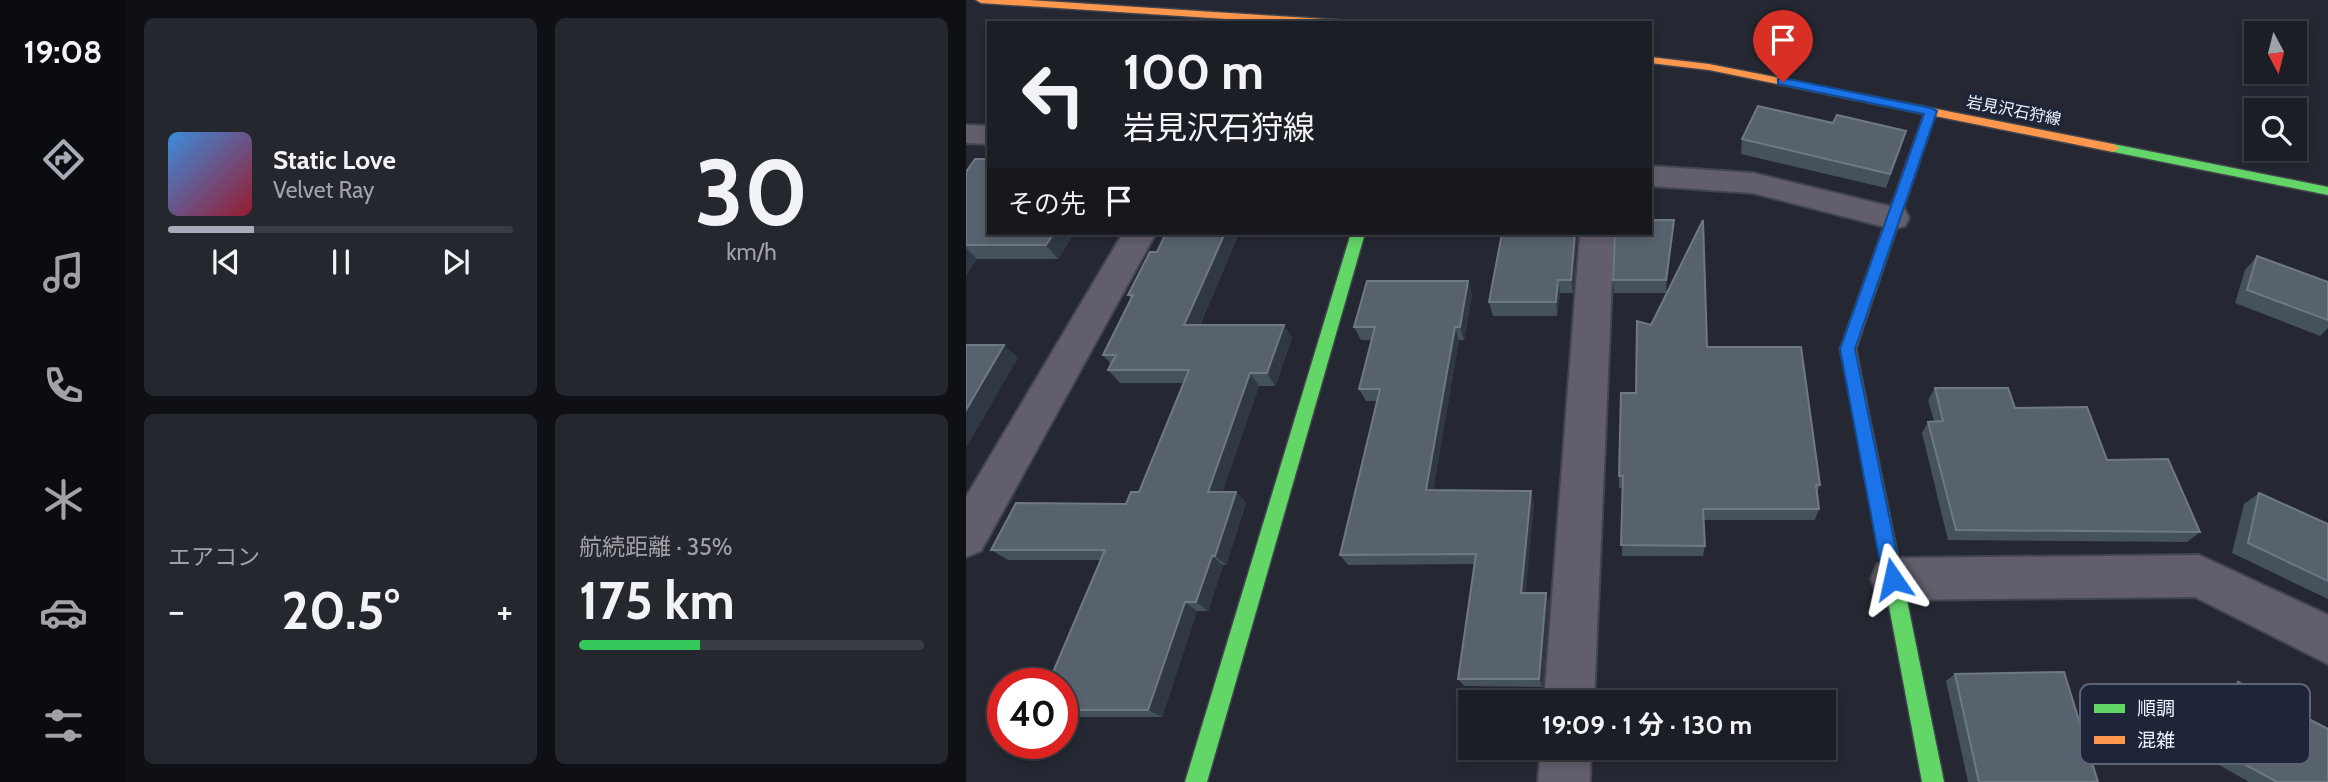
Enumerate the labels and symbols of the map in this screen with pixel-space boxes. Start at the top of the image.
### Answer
pin [1753,10,1813,82]
north arrow [2244,21,2306,84]
street label: 岩見沢石狩線 [1965,92,2063,129]
position arrow [1856,542,1930,616]
speed limit sign: 40 [987,668,1078,759]
legend [2080,684,2310,764]
text: 順調 [2137,697,2175,720]
text: 混雑 [2137,729,2175,752]

